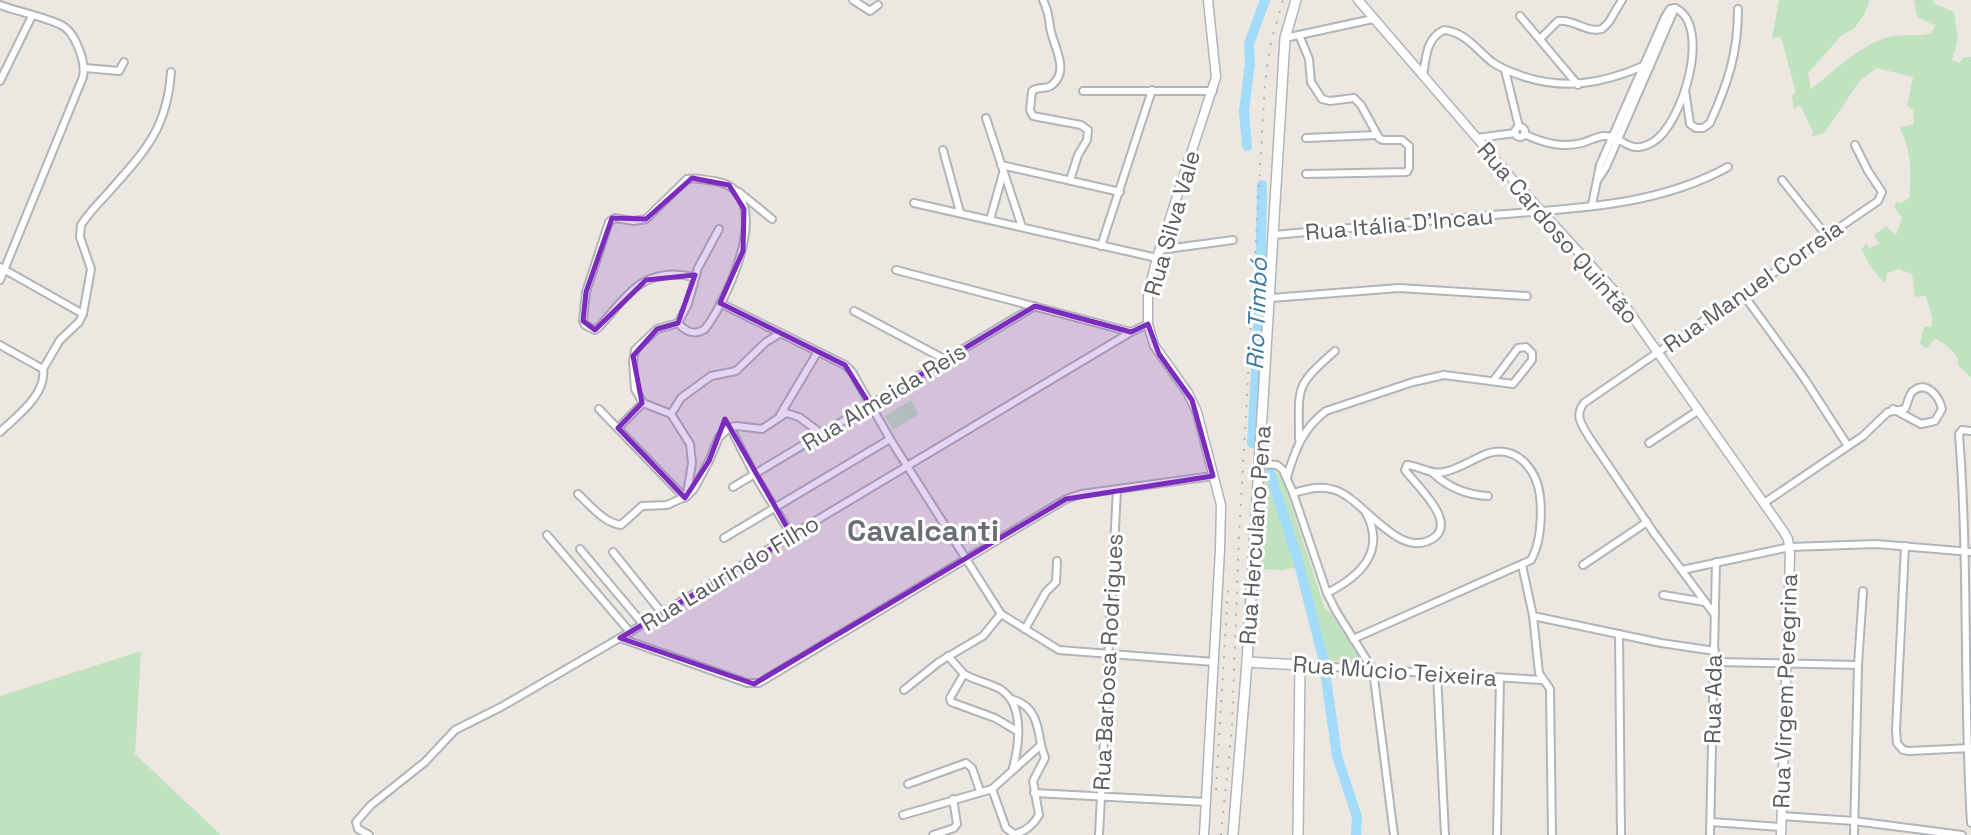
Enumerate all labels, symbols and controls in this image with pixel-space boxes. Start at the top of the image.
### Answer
street label: Rua Cardoso Quintão [1471,136,1645,330]
street label: Rua Silva Vale [1137,147,1207,299]
street label: Rua Itália D'Incau [1304,201,1494,247]
street label: Rua Manuel Correia [1657,213,1849,359]
water label: Rio Timbó [1239,256,1274,371]
street label: Rua Almeida Reis [796,336,972,458]
street label: Rua Herculano Pena [1232,424,1278,646]
street label: Rua Laurindo Filho [635,508,825,638]
district label: Cavalcanti [847,511,999,550]
street label: Rua Barbosa Rodrigues [1086,533,1130,791]
street label: Rua Virgem Peregrina [1766,573,1804,809]
street label: Rua Múcio Teixeira [1292,649,1498,693]
street label: Rua Ada [1697,654,1729,744]

